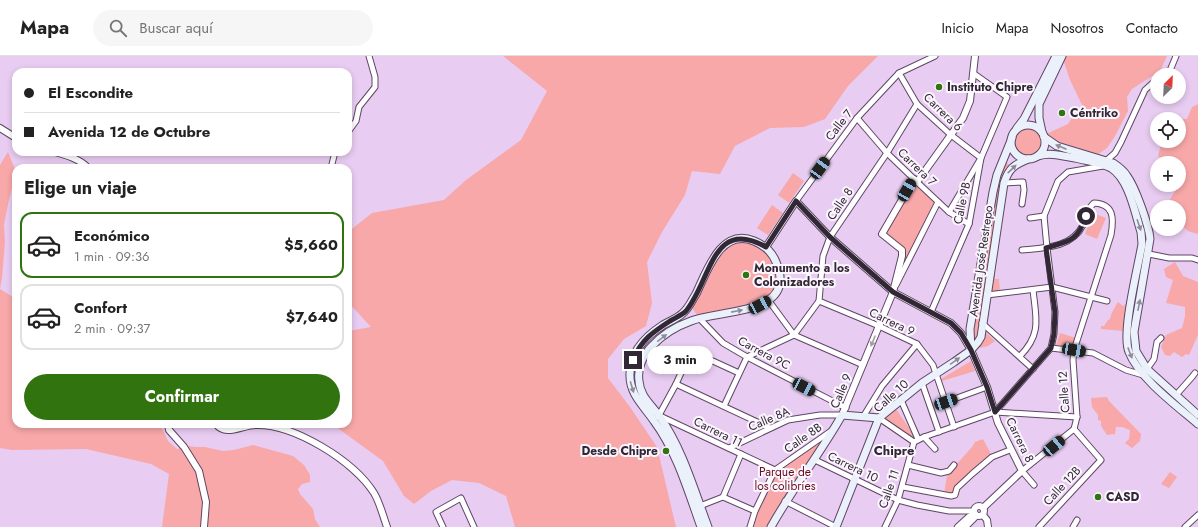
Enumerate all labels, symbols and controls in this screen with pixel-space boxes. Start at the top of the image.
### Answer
search box [93,10,373,46]
text: Mapa [20,14,69,41]
icon: search [107,17,129,39]
text: Buscar aquí [139,17,213,39]
text: Inicio [941,18,974,38]
text: Mapa [996,18,1029,38]
text: Nosotros [1051,18,1104,38]
text: Contacto [1126,18,1178,38]
north arrow [1150,68,1186,104]
map controls [1150,68,1186,236]
place label: Instituto Chipre [947,78,1033,96]
text: El Escondite [48,82,133,104]
marker: Instituto Chipre [934,82,944,92]
street label: Carrera 6 [919,89,967,135]
place label: Céntriko [1070,104,1118,122]
street label: Calle 7 [821,105,857,145]
marker: Céntriko [1057,108,1067,118]
button: locate [1150,112,1186,148]
text: Avenida 12 de Octubre [48,121,210,143]
street label: Carrera 7 [893,144,941,191]
one-way arrow [1055,144,1066,150]
car [808,155,832,181]
button: + [1150,156,1186,192]
one-way arrow [1007,164,1017,173]
text: Elige un viaje [24,175,137,201]
car [896,177,918,203]
street label: Calle 9B [949,180,975,226]
street label: Calle 8 [823,184,857,224]
button: − [1150,200,1186,236]
street label: Avenida José Restrepo [964,204,998,318]
route start [1077,207,1095,225]
one-way arrow [1136,219,1142,231]
text: Económico [74,225,149,247]
icon: car [26,227,62,263]
text: $5,660 [284,234,338,256]
text: 1 min · 09:36 [74,247,150,266]
place label: Monumento a los Colonizadores [754,259,850,291]
marker: Monumento a los Colonizadores [741,270,751,280]
car [747,294,773,316]
text: Confort [74,297,127,319]
one-way arrow [1137,298,1143,311]
icon: car [26,299,62,335]
street label: Carrera 9 [866,304,918,340]
text: $7,640 [286,306,338,328]
one-way arrow [731,307,744,313]
text: 2 min · 09:37 [74,319,150,338]
street label: Carrera 9C [735,332,793,374]
one-way arrow [656,334,667,342]
one-way arrow [870,335,876,347]
car [1061,342,1087,358]
callout: 3 min [647,346,713,374]
one-way arrow [1127,347,1133,359]
text: 3 min [663,350,697,369]
route end [624,351,642,369]
one-way arrow [950,357,961,365]
street label: Calle 12 [1054,370,1074,413]
street label: Calle 9 [826,371,856,411]
button: Confirmar [24,374,340,420]
street label: Calle 10 [869,375,913,417]
car [791,376,817,398]
one-way arrow [629,381,635,393]
car [933,392,959,412]
street label: Calle 8A [745,402,793,436]
street label: Carrera 11 [690,412,746,452]
street label: Carrera 8 [1001,414,1039,466]
street label: Calle 8B [780,418,826,458]
car [1041,434,1067,458]
district label: Chipre [874,441,915,460]
place label: Desde Chipre [581,442,658,460]
marker: Desde Chipre [661,446,671,456]
street label: Carrera 10 [825,447,881,487]
street label: Calle 12B [1039,462,1085,510]
park label: Parque de los colibríes [754,463,816,495]
street label: Calle 11 [874,467,904,511]
place label: CASD [1106,488,1140,506]
marker: CASD [1093,492,1103,502]

